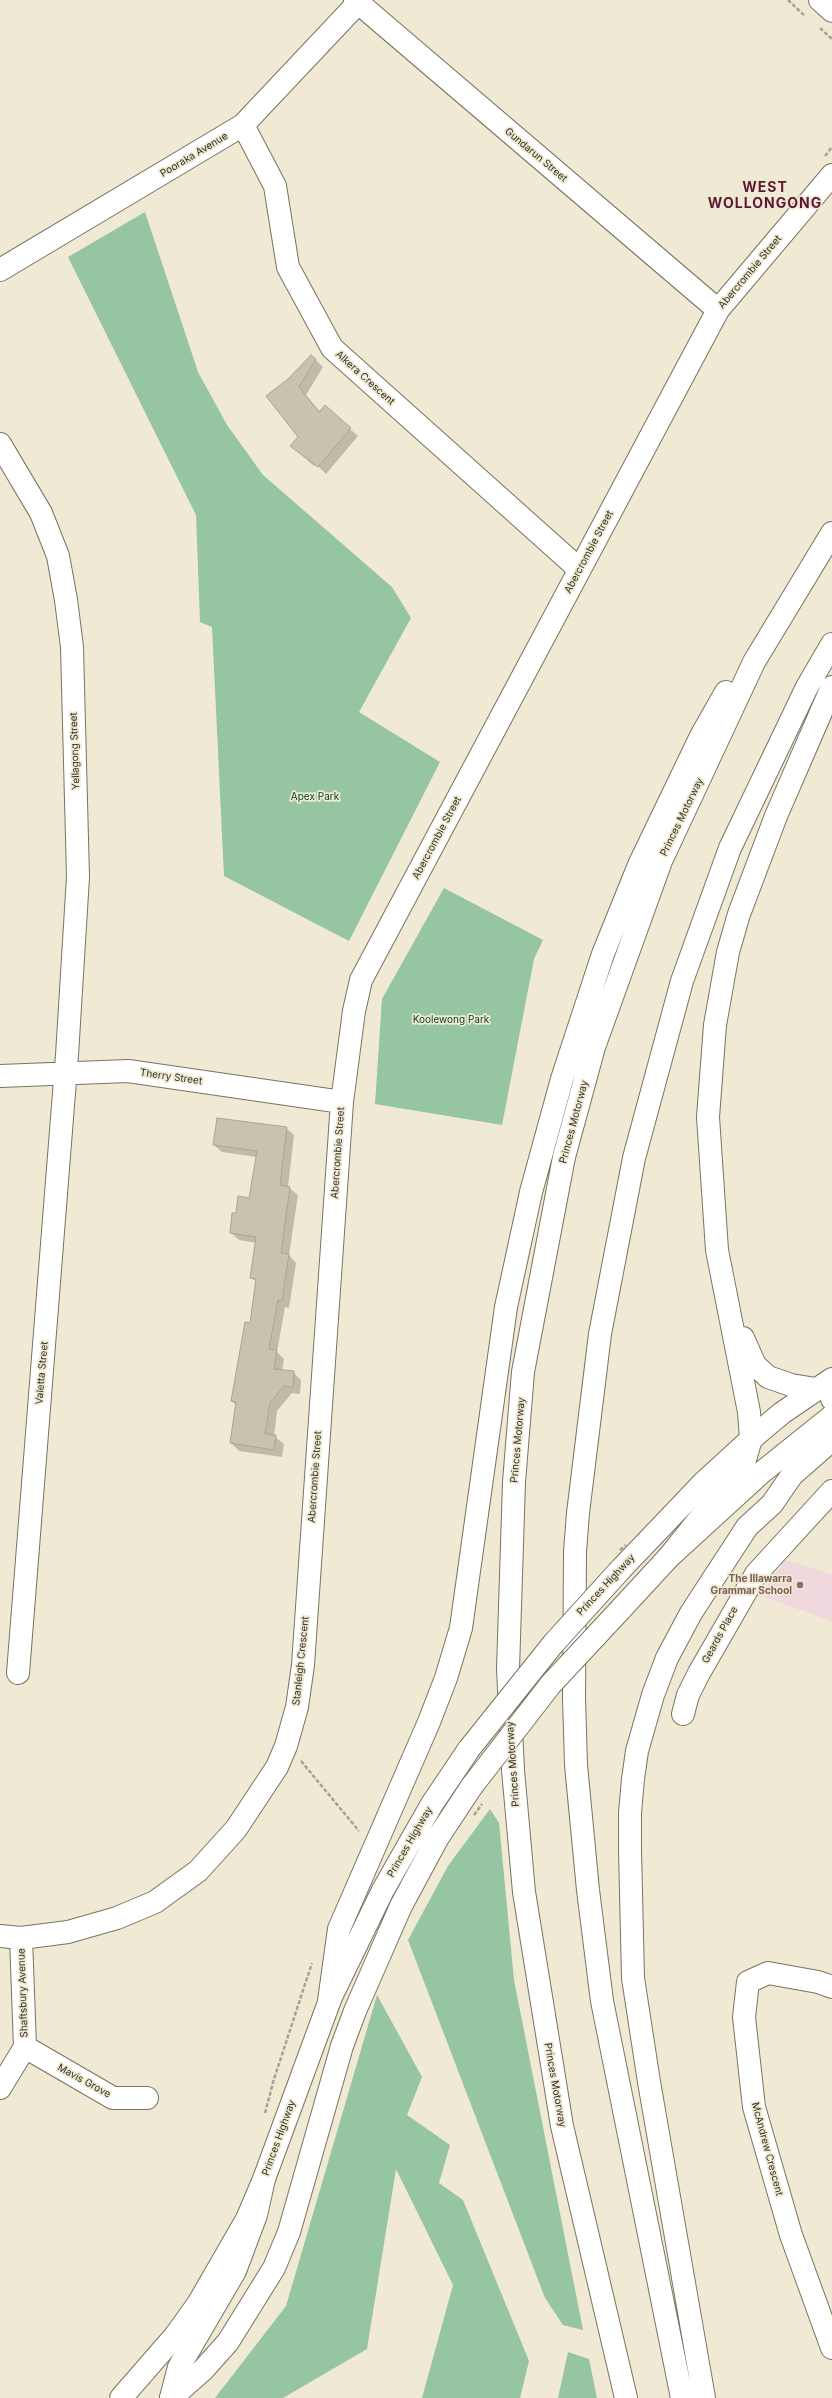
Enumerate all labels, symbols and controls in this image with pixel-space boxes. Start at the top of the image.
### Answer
street label: Gundarun Street [502,125,570,185]
street label: Pooraka Avenue [158,130,230,180]
district label: WEST WOLLONGONG [708,180,822,212]
street label: Abercrombie Street [716,233,784,311]
street label: Alkera Crescent [333,348,397,408]
street label: Abercrombie Street [562,509,616,595]
street label: Yellagong Street [68,712,82,790]
street label: Princes Motorway [658,776,706,858]
park label: Apex Park [291,791,339,803]
street label: Abercrombie Street [410,795,464,881]
park label: Koolewong Park [413,1014,489,1026]
street label: Therry Street [139,1067,203,1087]
street label: Princes Motorway [557,1079,591,1165]
street label: Abercrombie Street [329,1107,347,1199]
street label: Valetta Street [33,1341,51,1405]
street label: Princes Motorway [508,1397,528,1483]
street label: Abercrombie Street [306,1431,324,1523]
street label: Princes Highway [575,1552,637,1618]
place label: The Illawarra Grammar School [711,1573,792,1596]
marker: The Illawarra Grammar School [795,1580,805,1590]
street label: Geards Place [700,1605,740,1665]
street label: Stanleigh Crescent [290,1616,312,1706]
street label: Princes Motorway [504,1721,522,1807]
street label: Princes Highway [385,1805,435,1879]
street label: Shaftsbury Avenue [15,1948,31,2038]
street label: Princes Motorway [542,2042,568,2128]
street label: Mavis Grove [55,2062,113,2100]
street label: Princes Highway [260,2099,298,2177]
street label: McAndrew Crescent [749,2101,785,2197]

